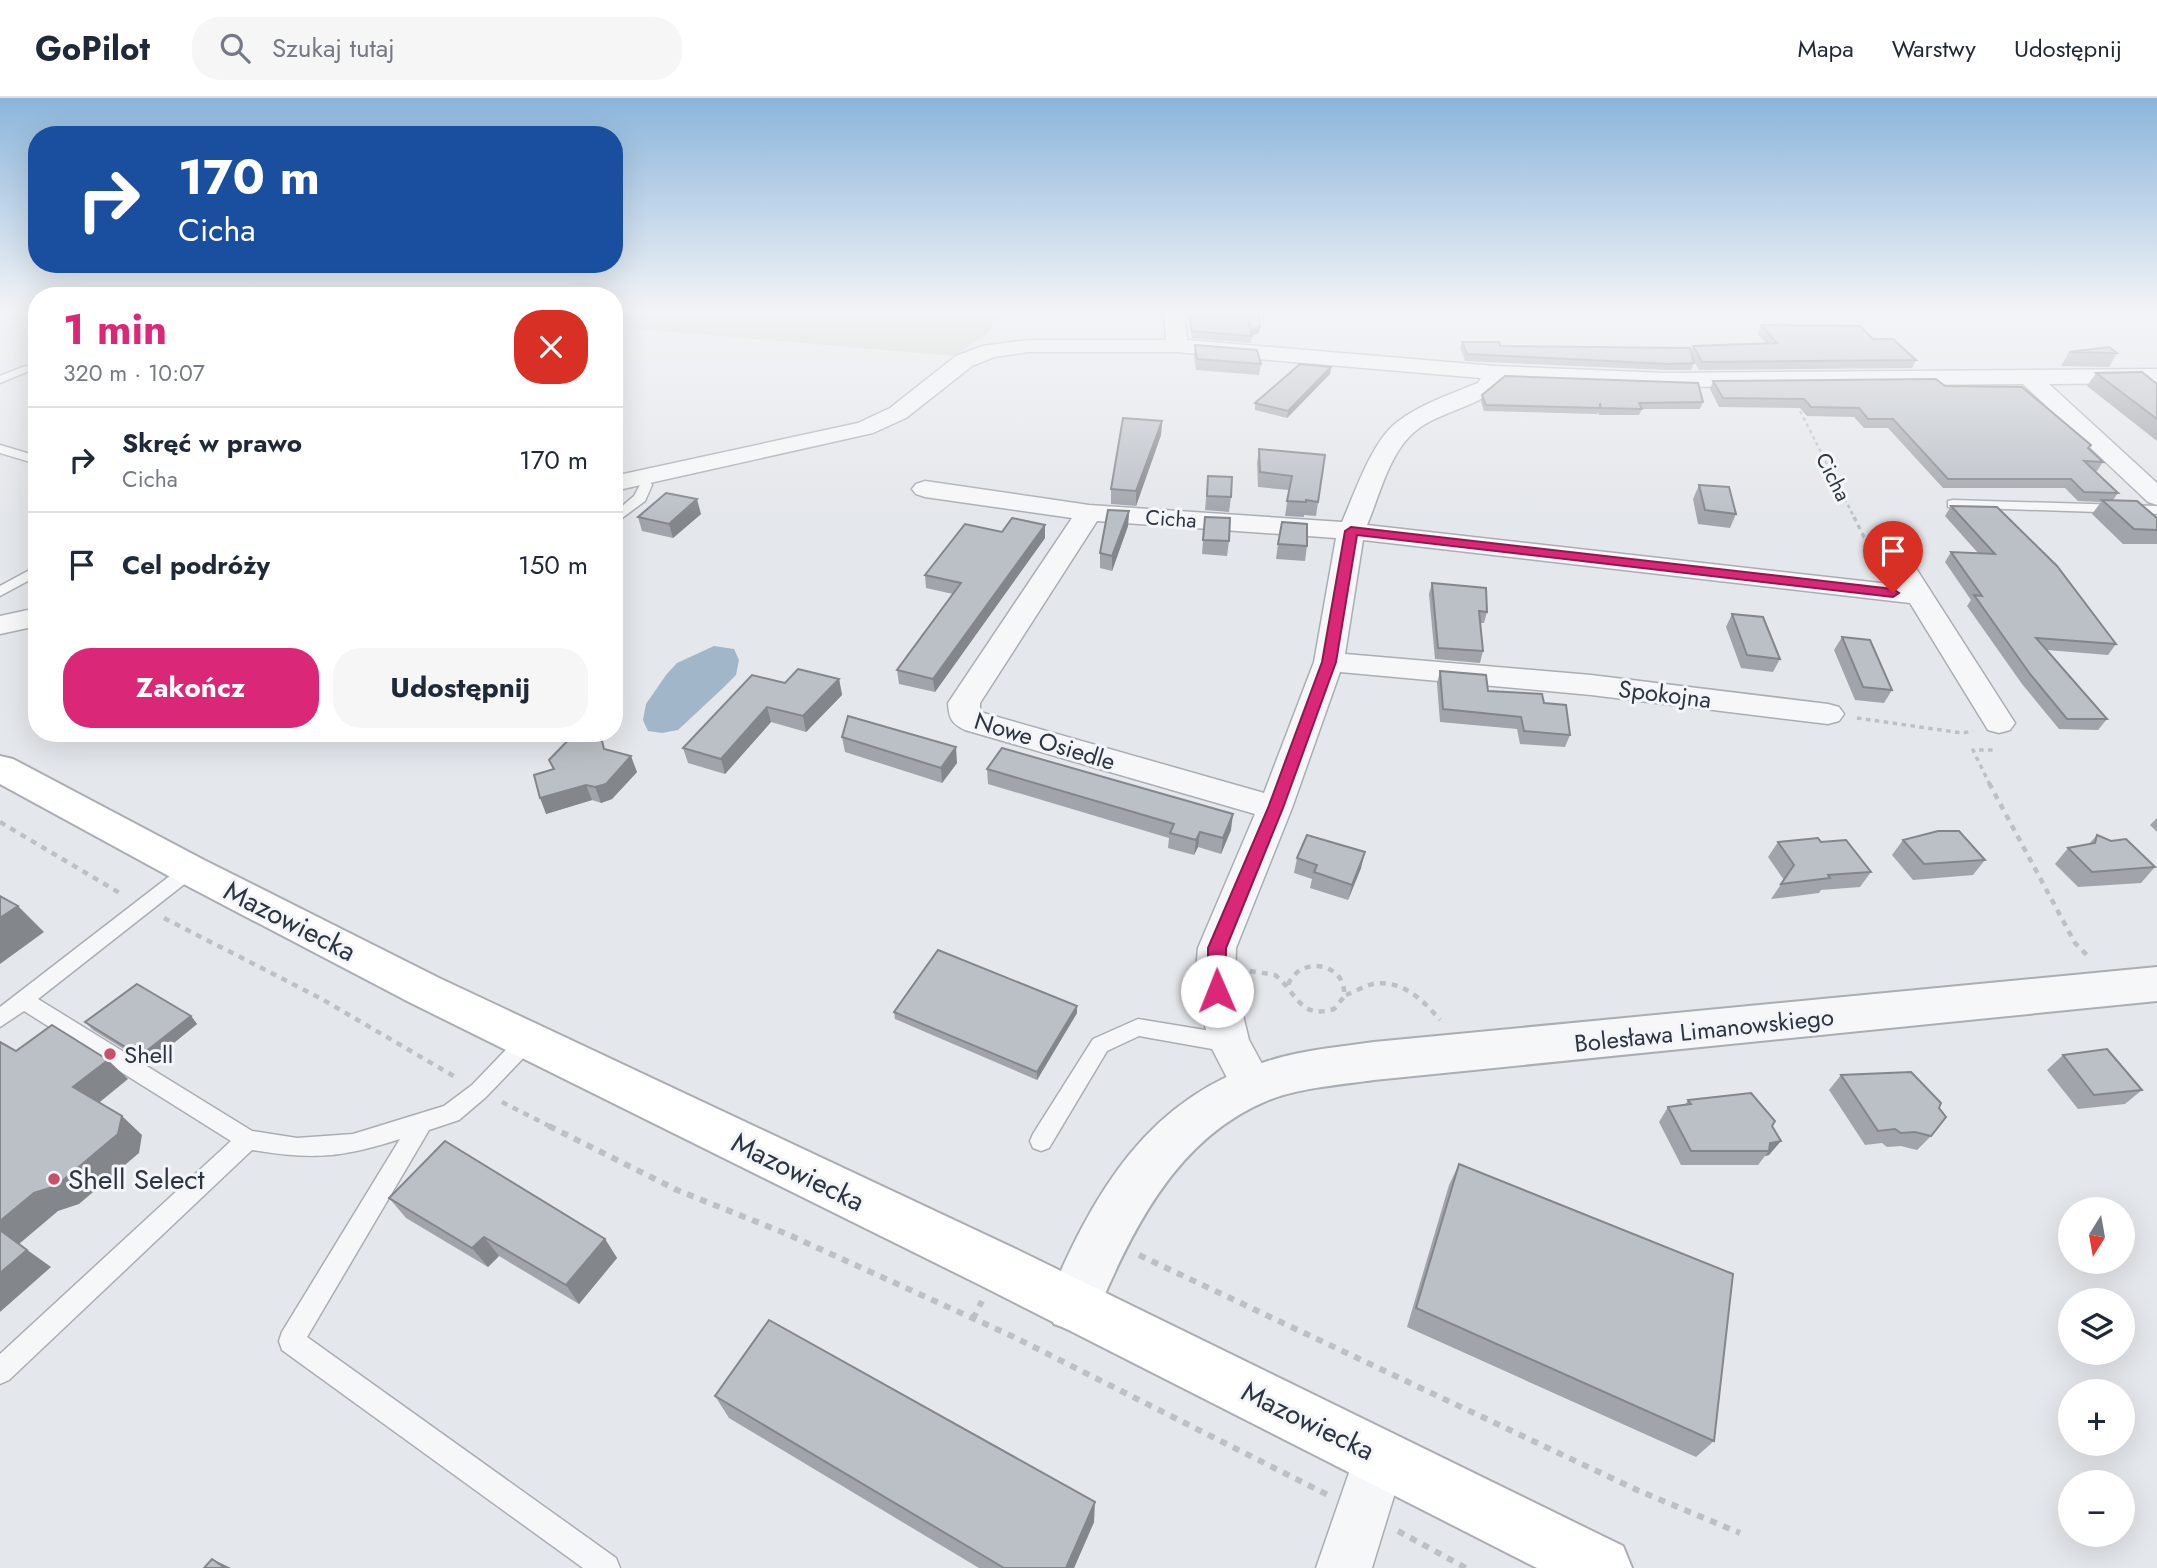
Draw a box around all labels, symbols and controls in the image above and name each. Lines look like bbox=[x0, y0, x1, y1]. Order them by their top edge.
search box bbox=[192, 17, 682, 80]
text: GoPilot bbox=[35, 25, 150, 72]
icon: search bbox=[216, 29, 254, 67]
text: Szukaj tutaj bbox=[272, 29, 395, 67]
text: Mapa bbox=[1797, 31, 1854, 66]
text: Warstwy bbox=[1892, 31, 1976, 66]
text: Udostępnij bbox=[2014, 31, 2122, 66]
text: 170 m bbox=[178, 142, 320, 212]
icon: right bbox=[63, 154, 154, 245]
text: Cicha bbox=[178, 207, 256, 253]
text: 1 min bbox=[63, 299, 167, 360]
button: close bbox=[514, 310, 588, 384]
text: 320 m · 10:07 bbox=[63, 356, 205, 390]
text: Skręć w prawo bbox=[122, 424, 302, 462]
icon: right bbox=[63, 441, 101, 479]
text: 170 m bbox=[519, 441, 588, 479]
street label: Cicha bbox=[1808, 447, 1858, 507]
text: Cicha bbox=[122, 462, 178, 496]
street label: Cicha bbox=[1145, 502, 1197, 536]
pin bbox=[1863, 521, 1923, 593]
icon: arrive bbox=[1874, 532, 1912, 570]
icon: arrive bbox=[63, 546, 101, 584]
text: Cel podróży bbox=[122, 546, 270, 584]
text: 150 m bbox=[518, 546, 588, 584]
button: Zakończ bbox=[63, 648, 319, 728]
button: Udostępnij bbox=[333, 648, 588, 728]
street label: Spokojna bbox=[1617, 671, 1713, 717]
street label: Nowe Osiedle bbox=[970, 703, 1120, 779]
street label: Mazowiecka bbox=[217, 870, 363, 972]
position arrow bbox=[1180, 954, 1254, 1028]
street label: Bolesława Limanowskiego bbox=[1573, 999, 1835, 1061]
place label: Shell bbox=[124, 1037, 173, 1072]
marker: Shell bbox=[102, 1046, 118, 1062]
street label: Mazowiecka bbox=[725, 1122, 871, 1222]
place label: Shell Select bbox=[68, 1159, 205, 1200]
marker: Shell Select bbox=[46, 1171, 62, 1187]
north arrow bbox=[2058, 1197, 2135, 1274]
map controls bbox=[2058, 1197, 2135, 1547]
button: layers bbox=[2058, 1288, 2135, 1365]
street label: Mazowiecka bbox=[1235, 1371, 1381, 1471]
button: + bbox=[2058, 1379, 2135, 1456]
button: − bbox=[2058, 1470, 2135, 1547]

